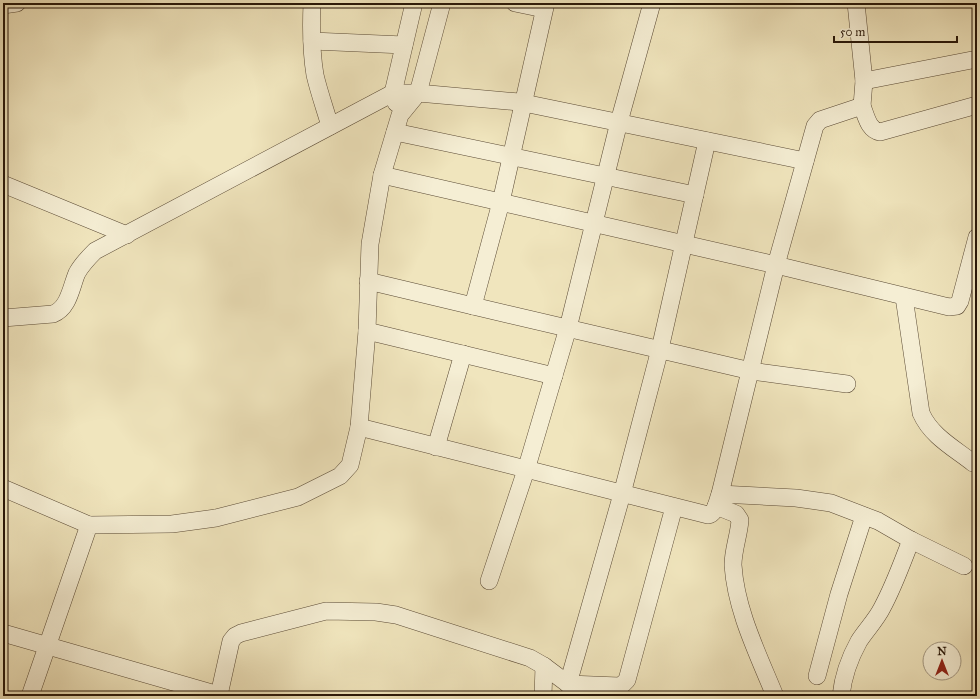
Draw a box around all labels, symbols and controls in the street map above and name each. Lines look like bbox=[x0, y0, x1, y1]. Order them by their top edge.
scale bar bbox=[834, 18, 957, 44]
text: 50 m bbox=[840, 25, 865, 39]
north arrow bbox=[922, 641, 962, 681]
text: N bbox=[937, 645, 947, 658]

